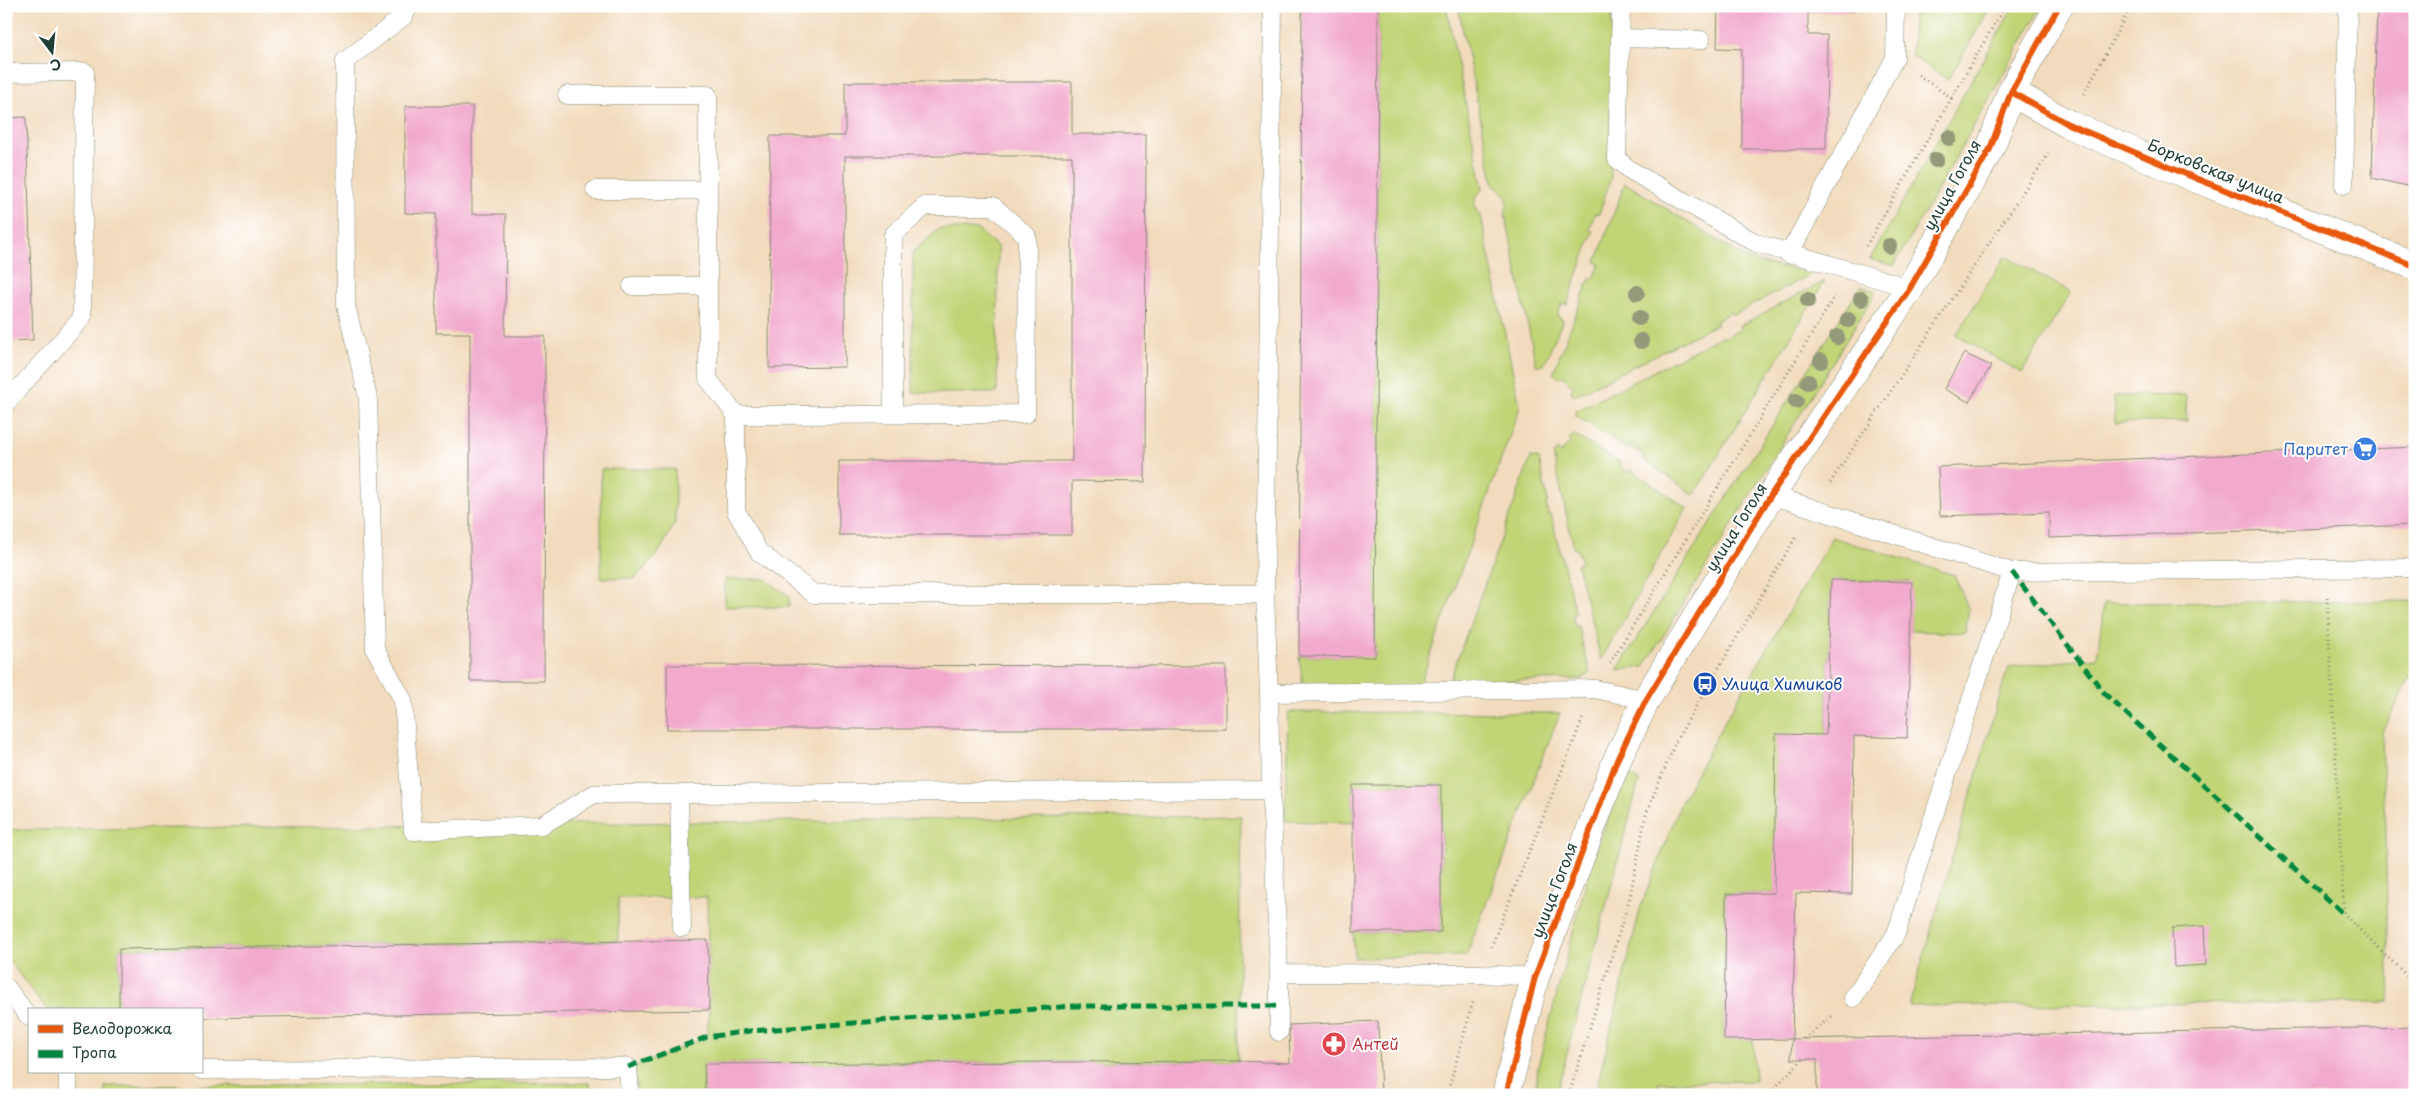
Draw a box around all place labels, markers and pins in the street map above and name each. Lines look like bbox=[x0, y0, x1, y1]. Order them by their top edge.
place label: Паритет bbox=[2283, 436, 2348, 460]
supermarket icon: Паритет bbox=[2352, 436, 2378, 462]
bus stop icon: Улица Химиков bbox=[1692, 671, 1718, 697]
place label: Улица Химиков bbox=[1722, 671, 1843, 695]
pharmacy icon: Антей bbox=[1321, 1031, 1347, 1057]
place label: Антей bbox=[1352, 1031, 1399, 1055]

